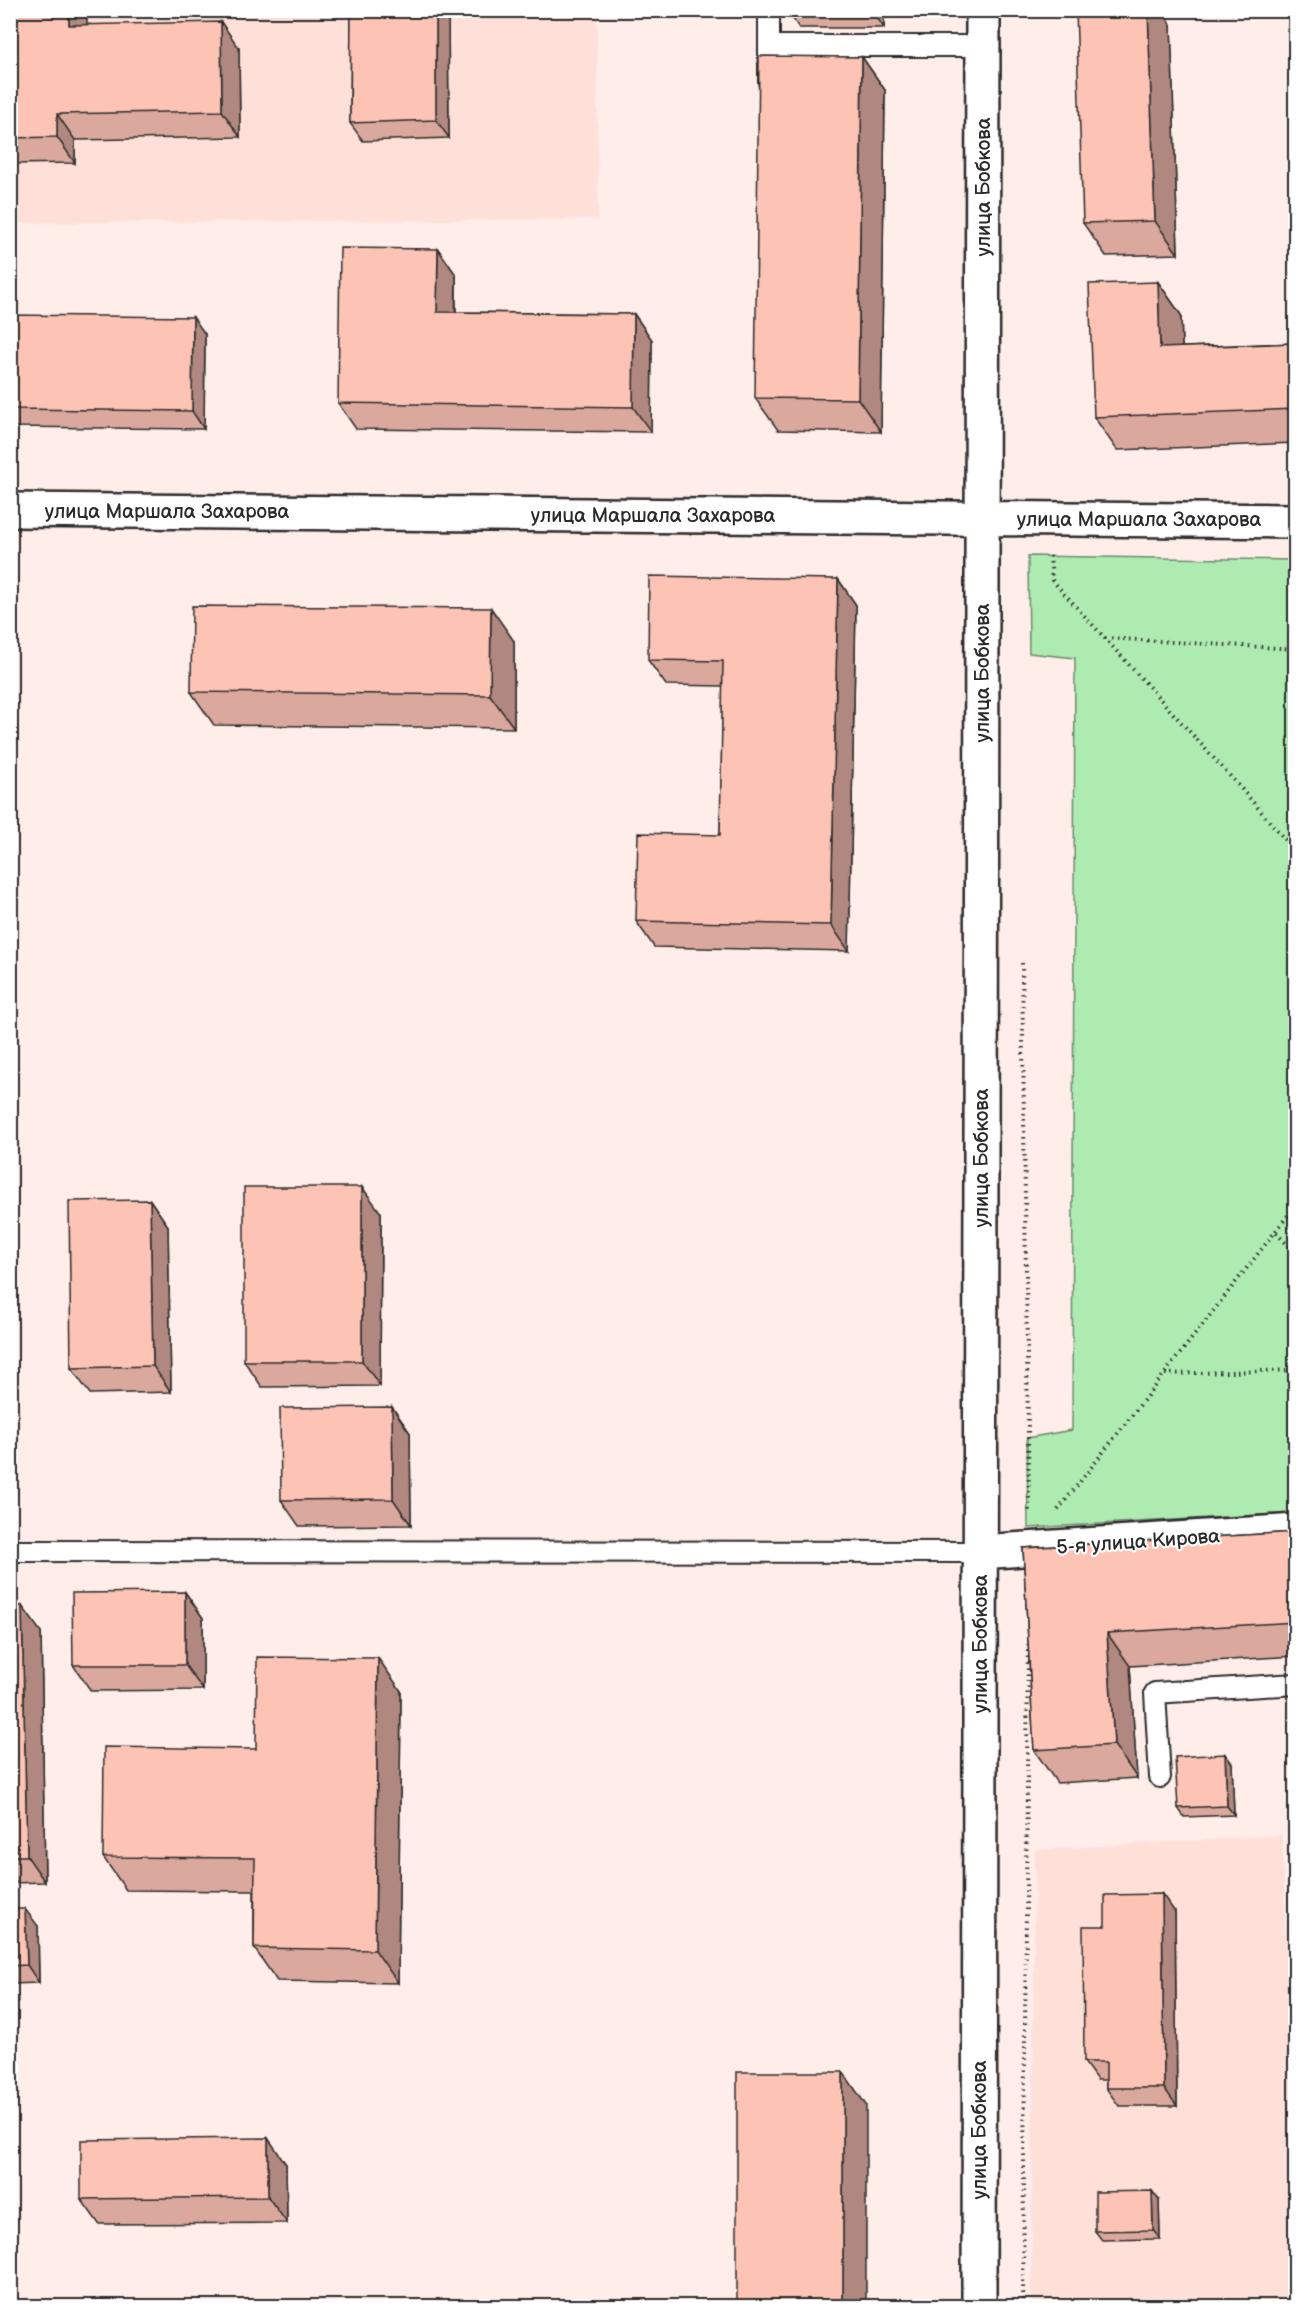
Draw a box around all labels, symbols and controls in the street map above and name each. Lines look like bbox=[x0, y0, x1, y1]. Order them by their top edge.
street label: улица Бобкова bbox=[972, 117, 996, 257]
street label: улица Маршала Захарова bbox=[45, 500, 289, 524]
street label: улица Маршала Захарова bbox=[531, 504, 775, 528]
street label: улица Маршала Захарова bbox=[1017, 508, 1261, 532]
street label: улица Бобкова bbox=[971, 603, 995, 743]
street label: улица Бобкова bbox=[970, 1088, 994, 1228]
street label: 5-я улица Кирова bbox=[1055, 1524, 1221, 1560]
street label: улица Бобкова bbox=[969, 1574, 993, 1714]
street label: улица Бобкова bbox=[968, 2060, 992, 2200]

